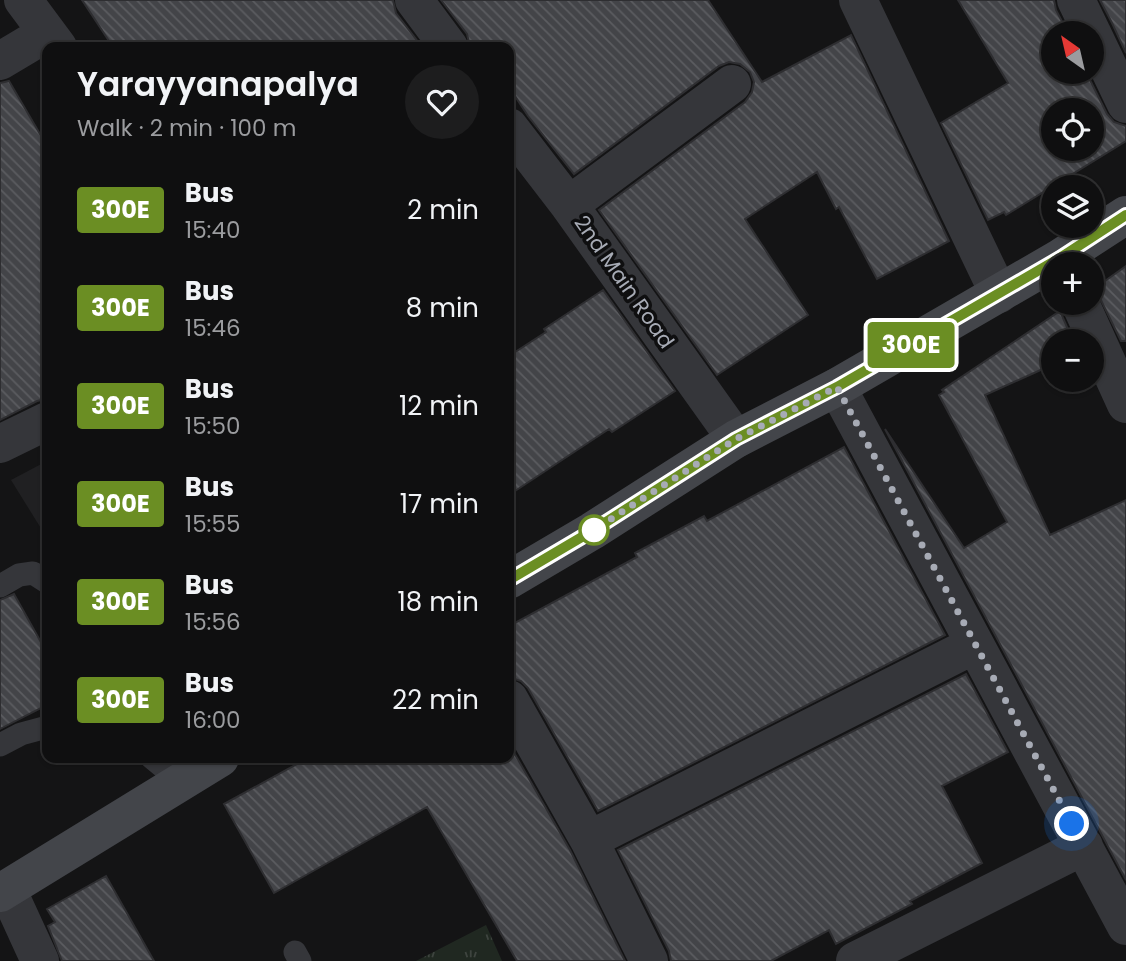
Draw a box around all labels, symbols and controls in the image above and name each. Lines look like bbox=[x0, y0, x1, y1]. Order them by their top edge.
north arrow bbox=[1041, 21, 1104, 84]
map controls bbox=[1041, 21, 1104, 392]
text: Yarayyanapalya bbox=[77, 61, 359, 108]
button: heart bbox=[405, 65, 479, 139]
button: locate bbox=[1041, 98, 1104, 161]
text: Walk · 2 min · 100 m bbox=[77, 112, 296, 144]
text: Bus bbox=[185, 175, 234, 211]
button: layers bbox=[1041, 175, 1104, 238]
text: 2 min bbox=[407, 192, 479, 228]
text: 300E bbox=[91, 193, 150, 226]
street label: 2nd Main Road bbox=[568, 209, 681, 354]
text: 15:40 bbox=[185, 214, 240, 246]
button: + bbox=[1041, 252, 1104, 315]
text: Bus bbox=[185, 273, 234, 309]
text: 8 min bbox=[406, 290, 479, 326]
text: 300E bbox=[91, 291, 150, 324]
text: 15:46 bbox=[185, 312, 241, 344]
line badge: 300E bbox=[862, 322, 960, 368]
text: 300E bbox=[882, 328, 940, 361]
button: − bbox=[1041, 329, 1104, 392]
text: Bus bbox=[185, 371, 234, 407]
text: 12 min bbox=[399, 388, 479, 424]
text: 300E bbox=[91, 389, 150, 422]
text: 15:50 bbox=[185, 410, 240, 442]
text: Bus bbox=[185, 469, 234, 505]
text: 17 min bbox=[400, 486, 479, 522]
text: 300E bbox=[91, 487, 150, 520]
text: 15:55 bbox=[185, 508, 240, 540]
unlabelled marker bbox=[579, 515, 609, 545]
text: Bus bbox=[185, 567, 234, 603]
text: 18 min bbox=[398, 584, 479, 620]
text: 300E bbox=[91, 585, 150, 618]
text: 15:56 bbox=[185, 606, 241, 638]
text: Bus bbox=[185, 665, 234, 701]
text: 22 min bbox=[392, 682, 479, 718]
text: 300E bbox=[91, 683, 150, 716]
text: 16:00 bbox=[185, 704, 241, 736]
your location bbox=[1054, 806, 1089, 841]

